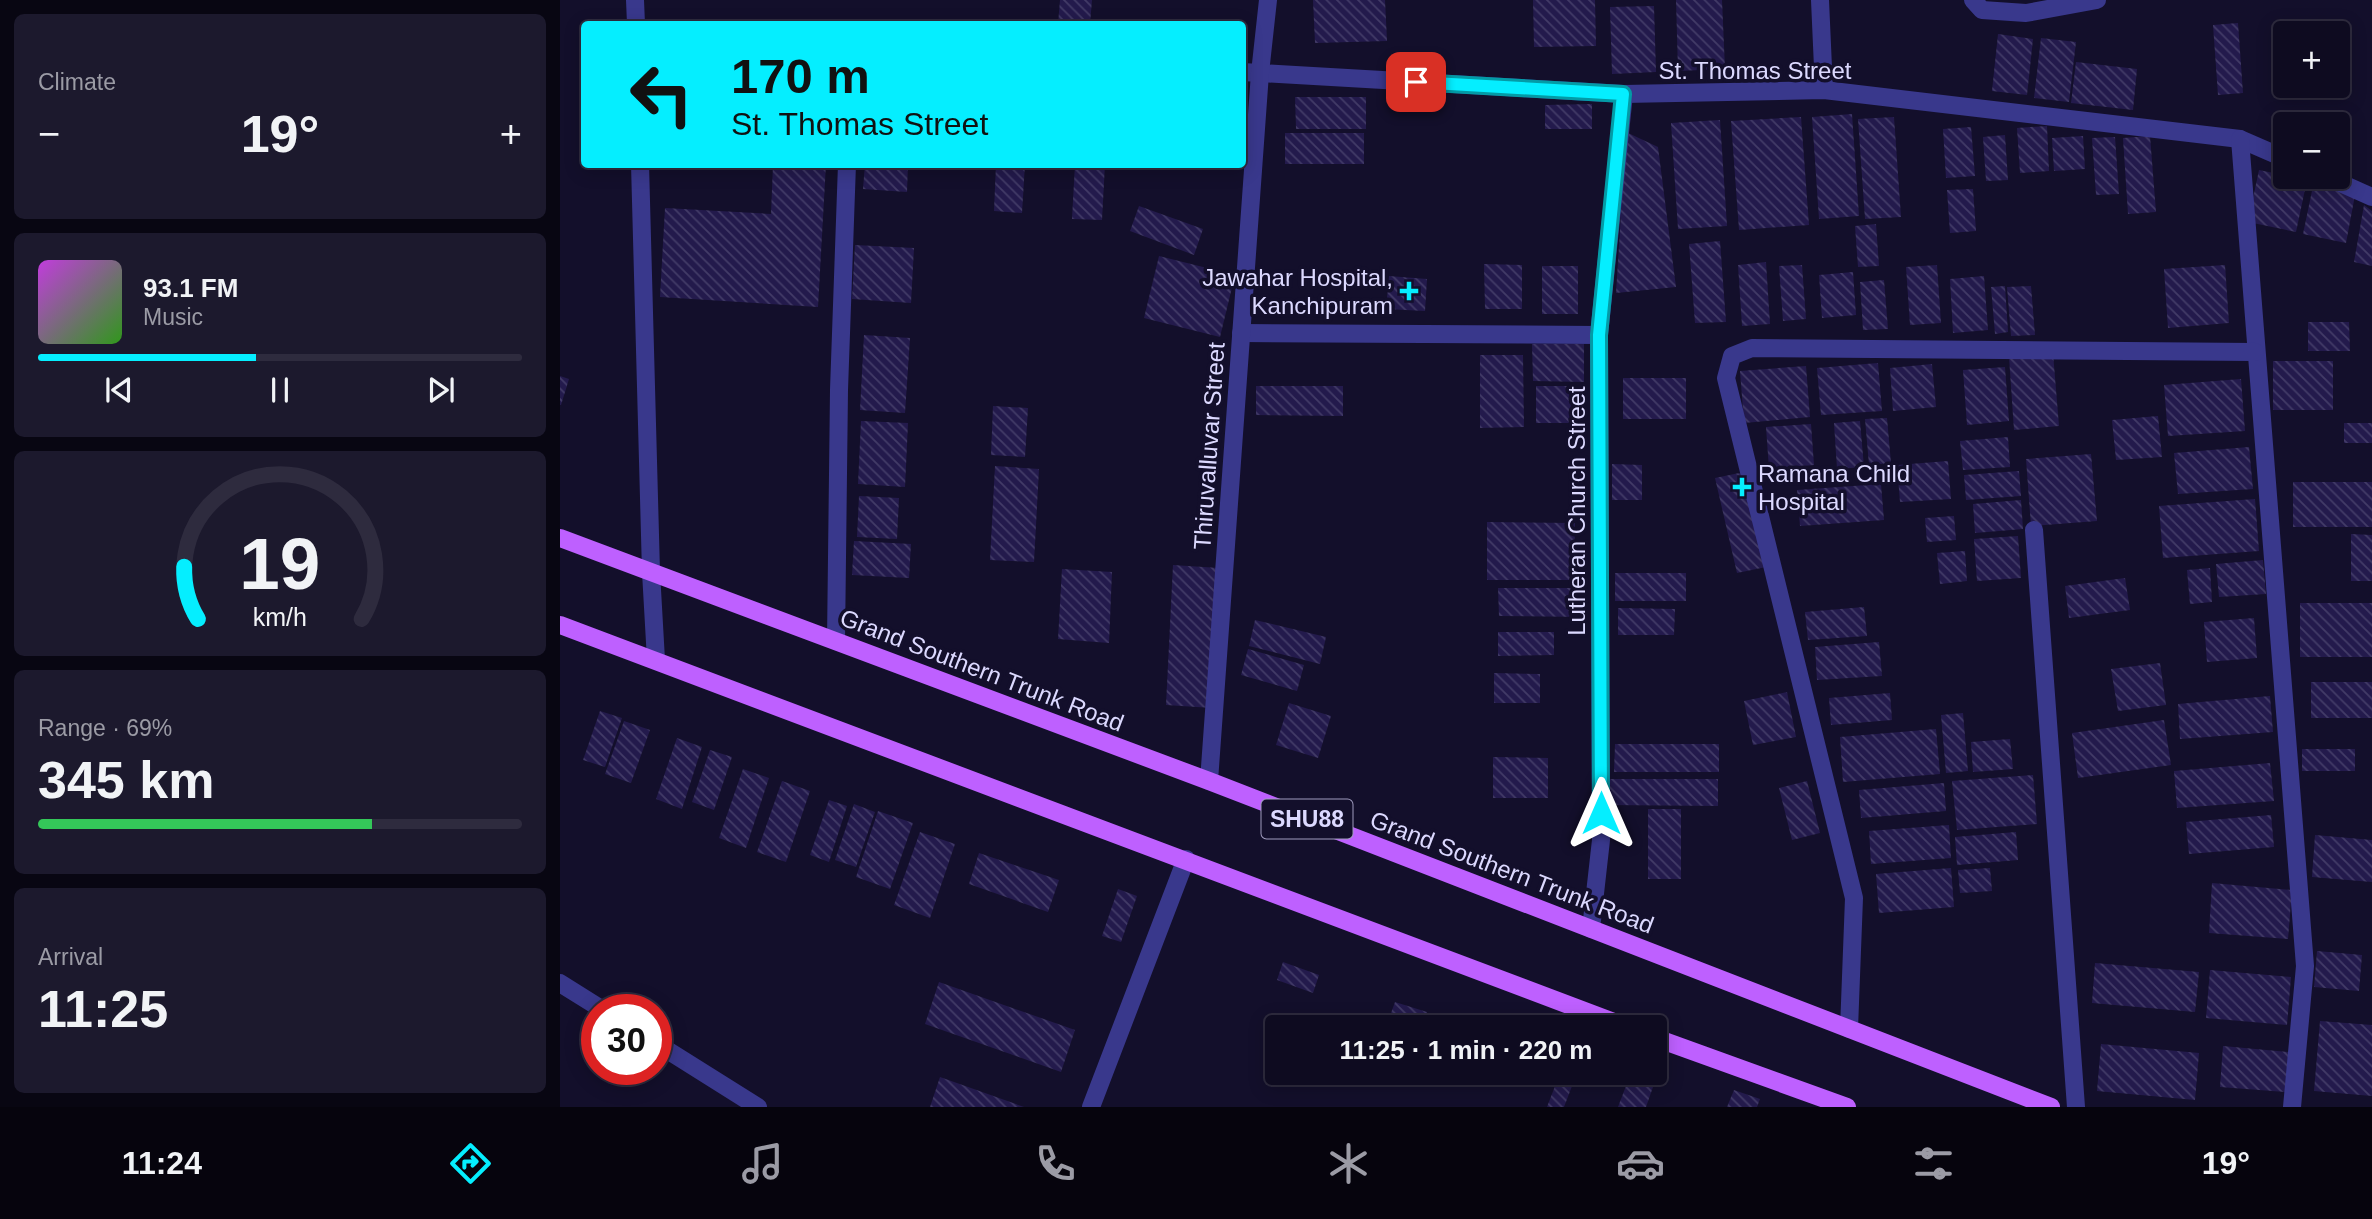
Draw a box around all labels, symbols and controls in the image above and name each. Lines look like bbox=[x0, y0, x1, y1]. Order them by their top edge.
map controls bbox=[2273, 21, 2350, 189]
button: + bbox=[2273, 21, 2350, 98]
icon: left bbox=[616, 49, 707, 140]
text: 170 m bbox=[731, 49, 870, 103]
pin bbox=[1386, 52, 1446, 112]
street label: St. Thomas Street bbox=[1659, 57, 1852, 84]
icon: arrive bbox=[1397, 63, 1435, 101]
text: Climate bbox=[38, 69, 116, 95]
text: 19° bbox=[241, 105, 319, 163]
text: St. Thomas Street bbox=[731, 106, 988, 142]
button: − bbox=[2273, 112, 2350, 189]
text: − bbox=[38, 113, 60, 155]
text: + bbox=[500, 113, 522, 155]
place label: Jawahar Hospital, Kanchipuram bbox=[1202, 264, 1393, 319]
text: 93.1 FM bbox=[143, 273, 238, 303]
marker: Jawahar Hospital, Kanchipuram bbox=[1399, 281, 1419, 301]
text: Music bbox=[143, 304, 203, 330]
street label: Thiruvalluvar Street bbox=[1188, 341, 1230, 551]
icon: previous bbox=[100, 371, 138, 409]
icon: pause bbox=[261, 371, 299, 409]
icon: next bbox=[422, 371, 460, 409]
street label: Lutheran Church Street bbox=[1563, 386, 1590, 636]
place label: Ramana Child Hospital bbox=[1758, 460, 1910, 515]
marker: Ramana Child Hospital bbox=[1732, 477, 1752, 497]
text: 19 bbox=[240, 524, 320, 605]
text: km/h bbox=[253, 603, 307, 631]
street label: Grand Southern Trunk Road bbox=[836, 603, 1128, 737]
text: Range · 69% bbox=[38, 715, 172, 741]
text: 345 km bbox=[38, 751, 214, 809]
position arrow bbox=[1564, 776, 1638, 850]
road number: SHU88 bbox=[1262, 800, 1352, 838]
street label: Grand Southern Trunk Road bbox=[1366, 805, 1658, 939]
text: Arrival bbox=[38, 944, 103, 970]
text: 11:25 bbox=[38, 980, 168, 1038]
speed limit sign: 30 bbox=[581, 994, 672, 1085]
text: 11:25 · 1 min · 220 m bbox=[1340, 1035, 1592, 1065]
icon: directions bbox=[446, 1139, 495, 1188]
icon: music bbox=[738, 1139, 787, 1188]
icon: phone bbox=[1031, 1139, 1080, 1188]
icon: climate bbox=[1324, 1139, 1373, 1188]
icon: car bbox=[1616, 1139, 1665, 1188]
icon: filters bbox=[1909, 1139, 1958, 1188]
text: 11:24 bbox=[122, 1145, 202, 1181]
text: 19° bbox=[2202, 1145, 2250, 1181]

